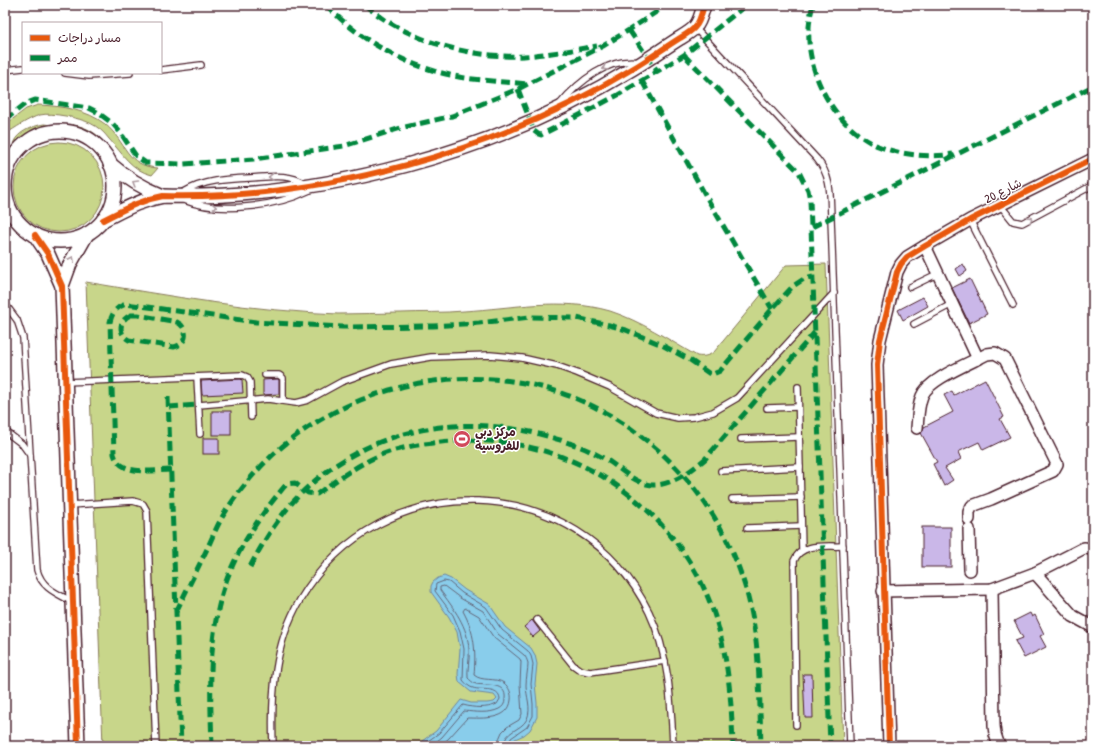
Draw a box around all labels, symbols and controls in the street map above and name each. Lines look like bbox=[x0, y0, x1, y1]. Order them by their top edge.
legend bbox=[22, 22, 162, 74]
text: مسار دراجات bbox=[58, 29, 121, 46]
text: ممر bbox=[57, 49, 77, 66]
one-way arrow bbox=[602, 63, 610, 71]
one-way arrow bbox=[268, 172, 274, 181]
street label: شارع 20 bbox=[981, 174, 1025, 208]
one-way arrow bbox=[132, 180, 139, 187]
one-way arrow bbox=[211, 203, 217, 212]
one-way arrow bbox=[1026, 216, 1033, 224]
one-way arrow bbox=[67, 255, 75, 263]
place label: مركز دبي للفروسية bbox=[475, 423, 520, 454]
sports icon: مركز دبي للفروسية bbox=[452, 429, 472, 449]

